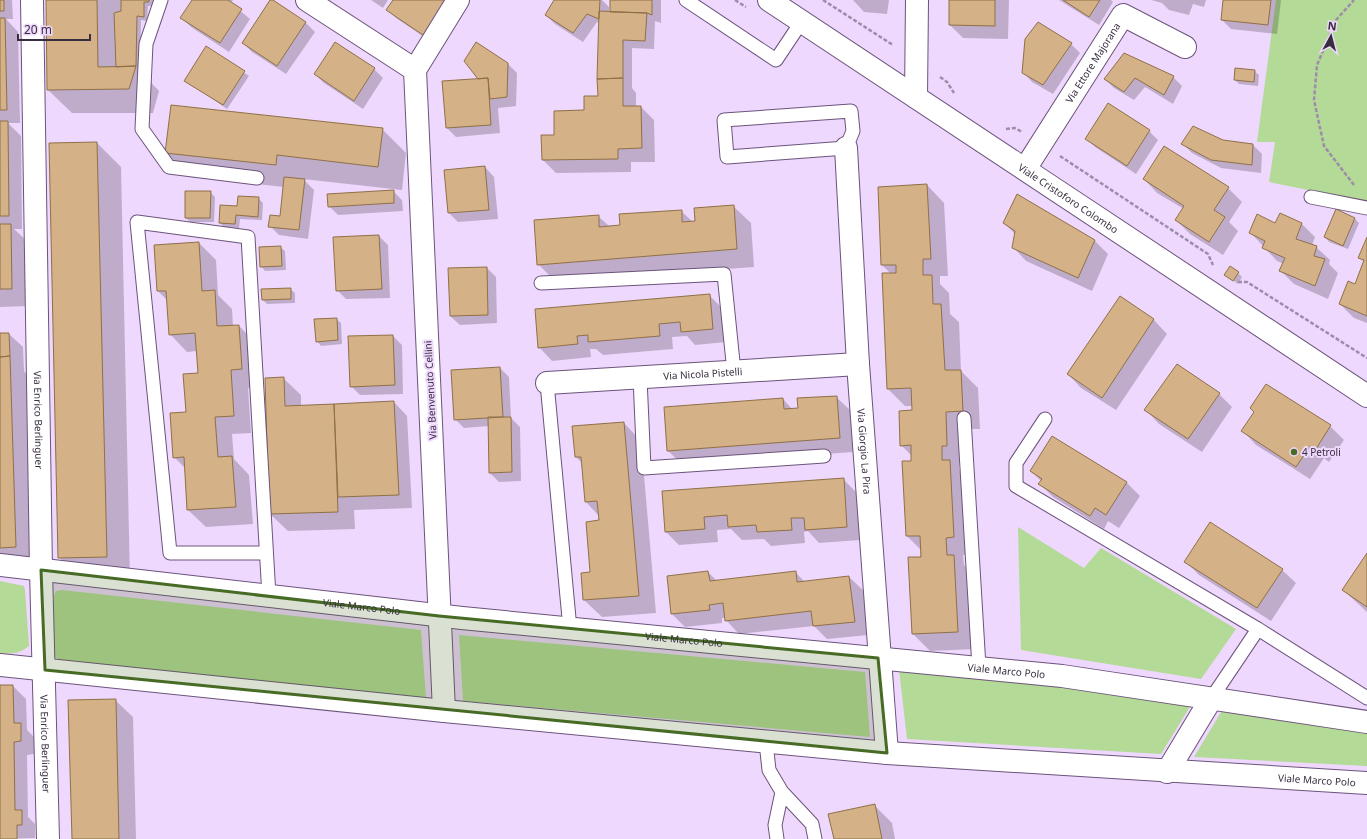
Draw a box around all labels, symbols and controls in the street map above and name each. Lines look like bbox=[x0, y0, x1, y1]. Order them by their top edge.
scale bar bbox=[18, 16, 90, 42]
north arrow bbox=[1311, 16, 1351, 56]
text: N bbox=[1327, 18, 1338, 34]
street label: Via Ettore Majorana bbox=[1062, 20, 1123, 106]
text: 20 m bbox=[24, 21, 52, 38]
street label: Viale Cristoforo Colombo bbox=[1016, 160, 1121, 236]
street label: Via Benvenuto Cellini bbox=[420, 340, 440, 440]
street label: Via Nicola Pistelli bbox=[663, 364, 743, 383]
street label: Via Enrico Berlinguer bbox=[31, 371, 46, 469]
street label: Via Giorgio La Pira bbox=[854, 408, 875, 495]
place label: 4 Petroli bbox=[1302, 445, 1341, 459]
marker: 4 Petroli bbox=[1289, 447, 1299, 457]
street label: Viale Marco Polo bbox=[322, 595, 401, 618]
street label: Viale Marco Polo bbox=[644, 629, 723, 650]
street label: Viale Marco Polo bbox=[967, 660, 1046, 681]
street label: Via Enrico Berlinguer bbox=[37, 694, 54, 793]
street label: Viale Marco Polo bbox=[1277, 770, 1356, 789]

